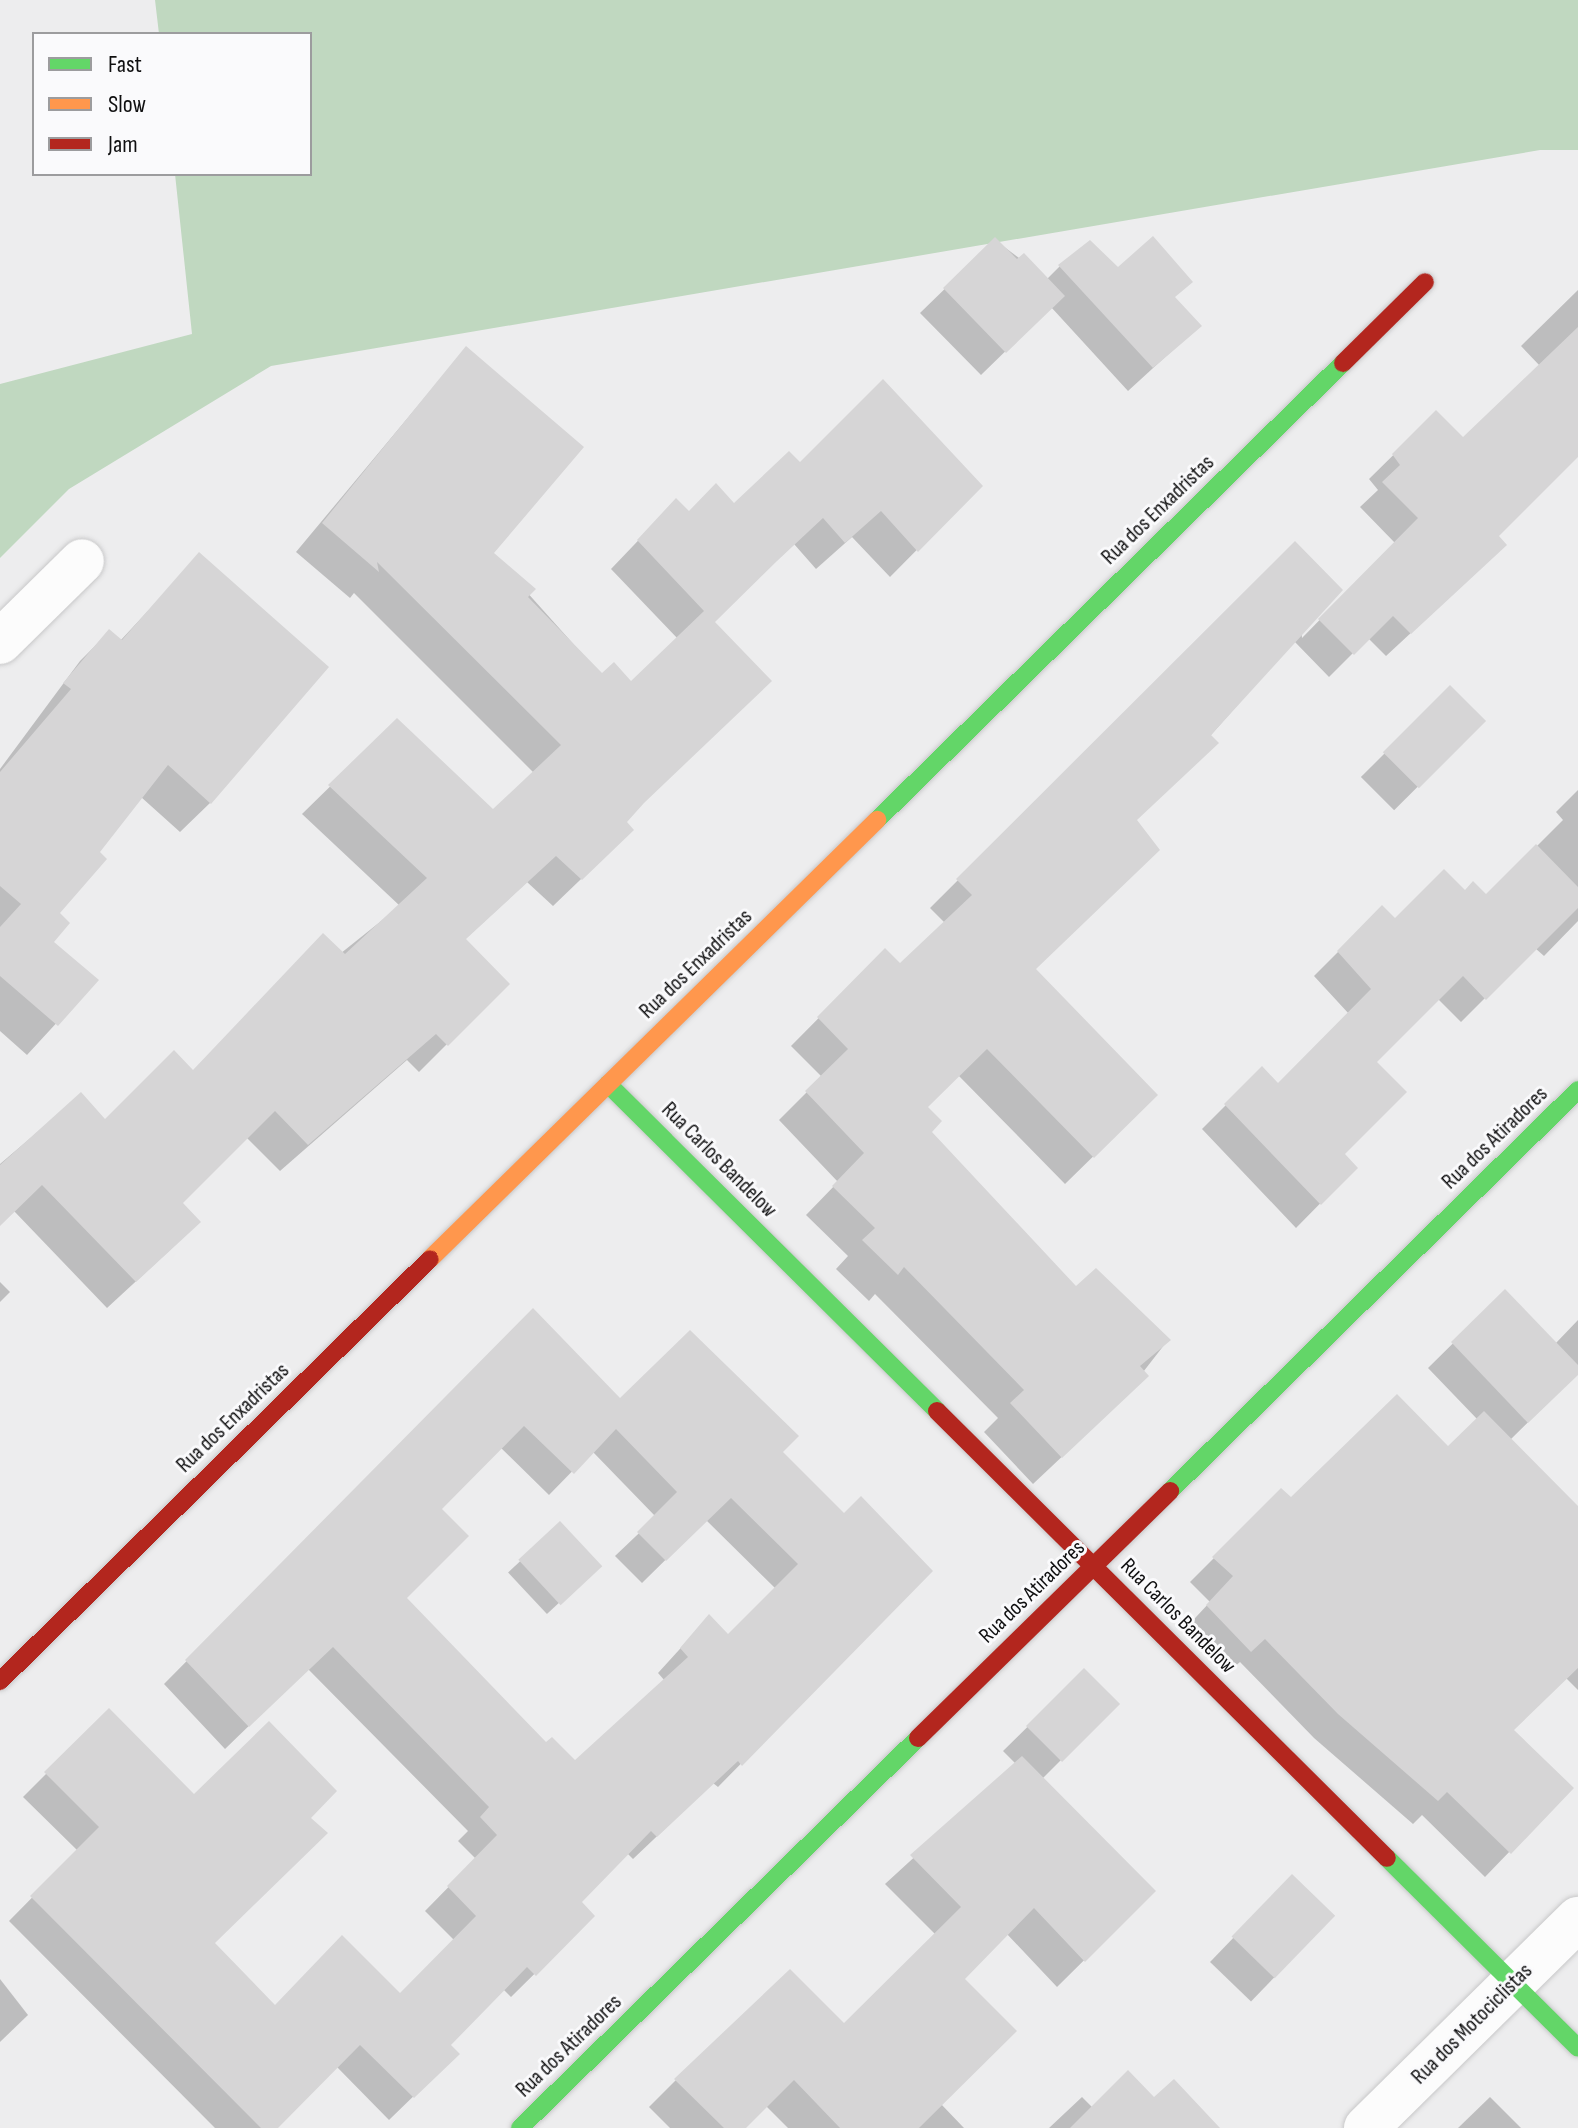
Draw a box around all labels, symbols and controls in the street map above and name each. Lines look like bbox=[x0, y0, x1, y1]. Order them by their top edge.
legend bbox=[32, 32, 312, 176]
text: Fast bbox=[108, 50, 142, 79]
text: Slow bbox=[108, 90, 146, 119]
text: Jam bbox=[108, 130, 138, 159]
street label: Rua dos Enxadristas bbox=[1096, 450, 1220, 570]
street label: Rua dos Enxadristas bbox=[634, 904, 758, 1024]
street label: Rua dos Atiradores bbox=[1437, 1081, 1553, 1195]
street label: Rua Carlos Bandelow bbox=[656, 1097, 782, 1223]
street label: Rua dos Enxadristas bbox=[171, 1358, 295, 1478]
street label: Rua dos Atiradores bbox=[974, 1535, 1090, 1649]
street label: Rua Carlos Bandelow bbox=[1115, 1553, 1241, 1679]
street label: Rua dos Motociclistas bbox=[1406, 1958, 1538, 2090]
street label: Rua dos Atiradores bbox=[511, 1989, 627, 2103]

